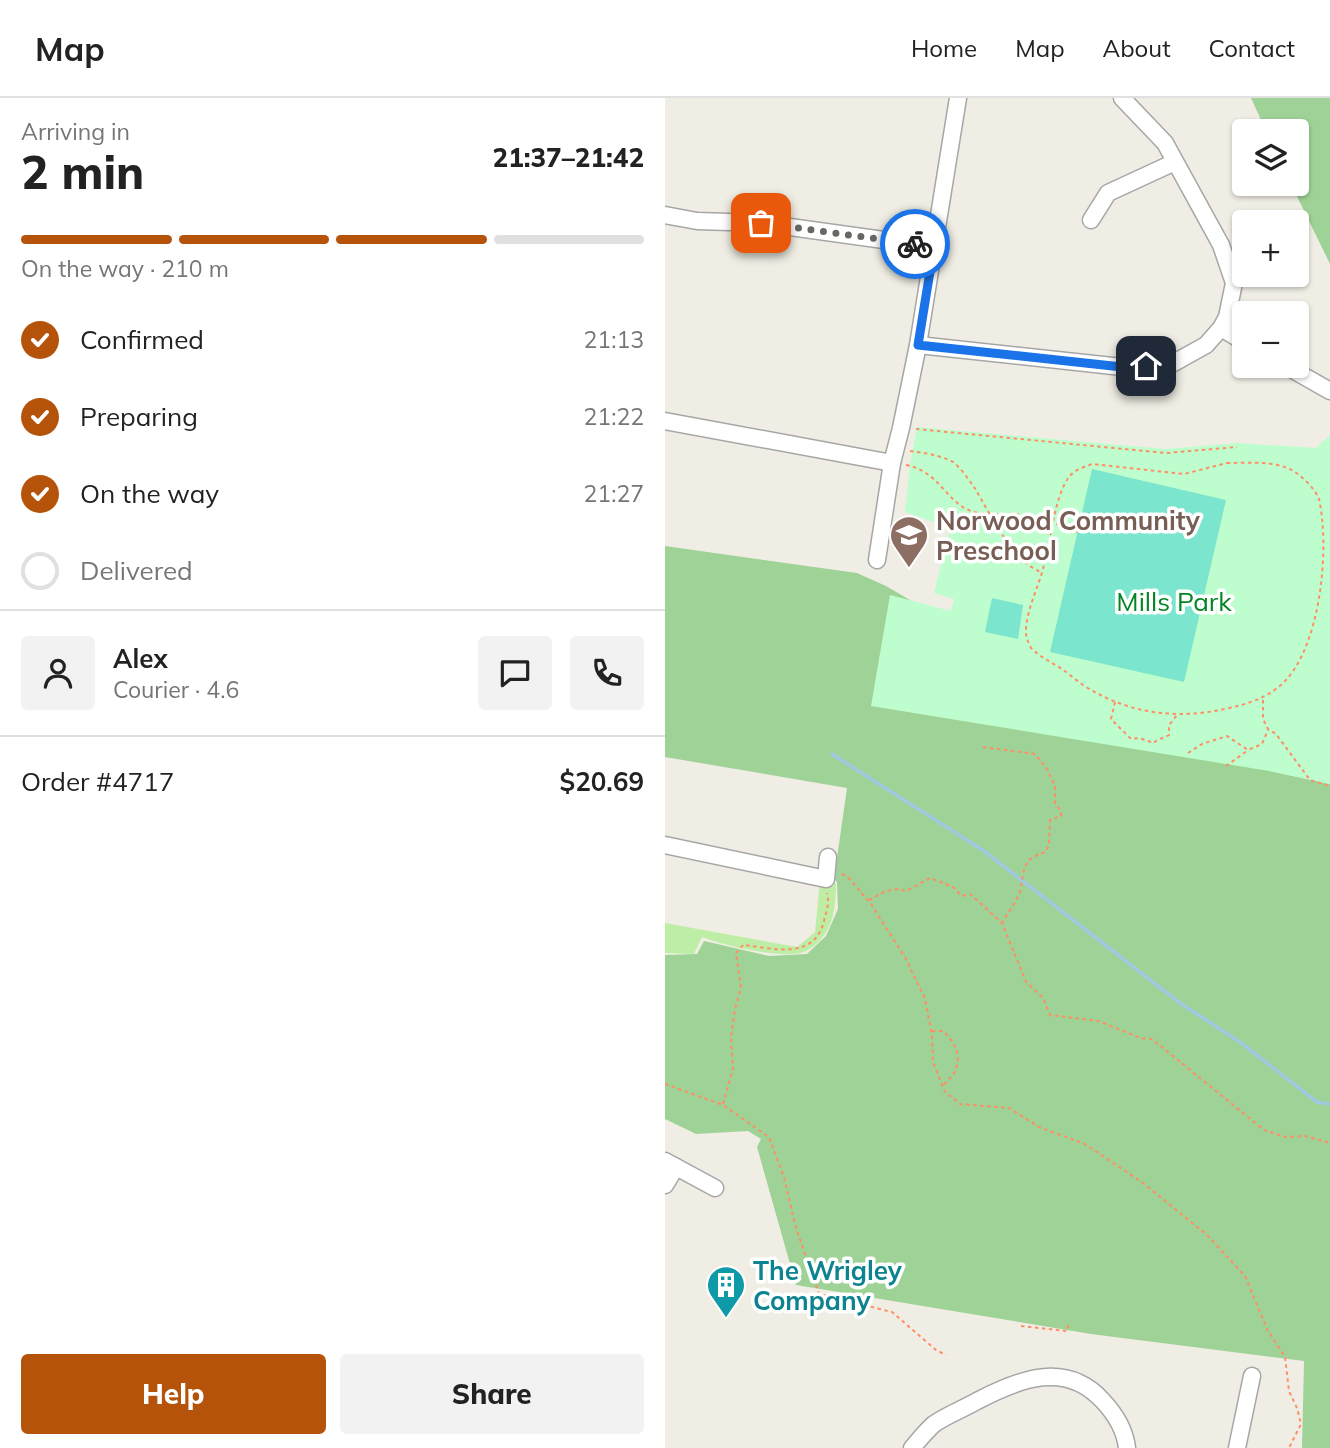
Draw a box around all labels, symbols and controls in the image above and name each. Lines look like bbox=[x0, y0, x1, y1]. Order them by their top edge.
text: Map bbox=[35, 28, 105, 69]
text: Home bbox=[911, 33, 977, 63]
text: Map bbox=[1015, 33, 1065, 63]
text: About bbox=[1103, 33, 1171, 63]
text: Contact bbox=[1209, 33, 1295, 63]
text: Arriving in bbox=[21, 117, 130, 146]
map controls bbox=[1232, 119, 1309, 378]
button: layers bbox=[1232, 119, 1309, 196]
text: 21:37–21:42 bbox=[493, 141, 644, 174]
text: 2 min bbox=[21, 143, 144, 201]
pin bbox=[731, 193, 791, 253]
icon: bag bbox=[742, 204, 780, 242]
courier bbox=[880, 209, 950, 279]
button: + bbox=[1232, 210, 1309, 287]
icon: bike bbox=[896, 225, 934, 263]
text: On the way · 210 m bbox=[21, 254, 229, 283]
button: − bbox=[1232, 301, 1309, 378]
icon: check bbox=[21, 321, 59, 359]
text: Confirmed bbox=[80, 323, 204, 356]
text: 21:13 bbox=[584, 325, 644, 354]
pin bbox=[1116, 336, 1176, 396]
icon: home bbox=[1127, 347, 1165, 385]
icon: check bbox=[21, 398, 59, 436]
text: Preparing bbox=[80, 400, 198, 433]
text: 21:22 bbox=[584, 402, 644, 431]
icon: check bbox=[21, 475, 59, 513]
text: On the way bbox=[80, 477, 219, 510]
text: 21:27 bbox=[584, 479, 644, 508]
place label: Norwood Community Preschool bbox=[936, 504, 1201, 567]
school or university icon: Norwood Community Preschool bbox=[888, 514, 930, 569]
text: Delivered bbox=[80, 554, 193, 587]
park label: Mills Park bbox=[1116, 585, 1232, 618]
button: person bbox=[21, 636, 95, 710]
button: chat bbox=[478, 636, 552, 710]
button: phone bbox=[570, 636, 644, 710]
text: Alex bbox=[113, 642, 168, 675]
text: Courier · 4.6 bbox=[113, 675, 239, 704]
text: Order #4717 bbox=[21, 765, 174, 798]
text: $20.69 bbox=[560, 765, 644, 798]
place label: The Wrigley Company bbox=[753, 1254, 903, 1317]
building icon: The Wrigley Company bbox=[705, 1264, 747, 1319]
button: Help bbox=[21, 1354, 326, 1434]
button: Share bbox=[340, 1354, 644, 1434]

